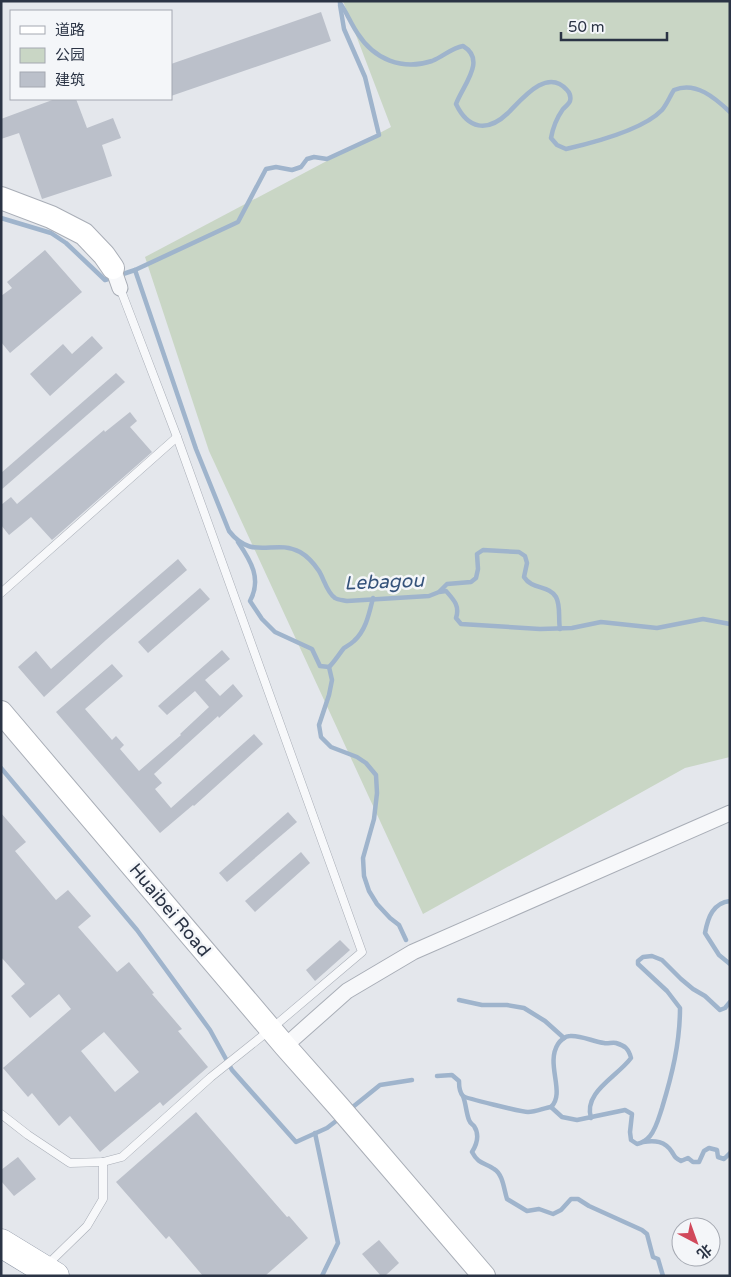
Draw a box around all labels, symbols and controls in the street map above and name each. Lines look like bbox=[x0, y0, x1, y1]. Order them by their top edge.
legend bbox=[10, 10, 172, 100]
scale bar bbox=[561, 10, 667, 42]
text: 50 m bbox=[568, 18, 605, 36]
text: 道路 bbox=[55, 21, 85, 39]
text: 公园 bbox=[55, 46, 85, 64]
text: 建筑 bbox=[55, 71, 85, 89]
water label: Lebagou bbox=[344, 570, 426, 594]
street label: Huaibei Road bbox=[125, 859, 215, 961]
north arrow bbox=[671, 1217, 721, 1267]
text: 北 bbox=[693, 1240, 715, 1262]

